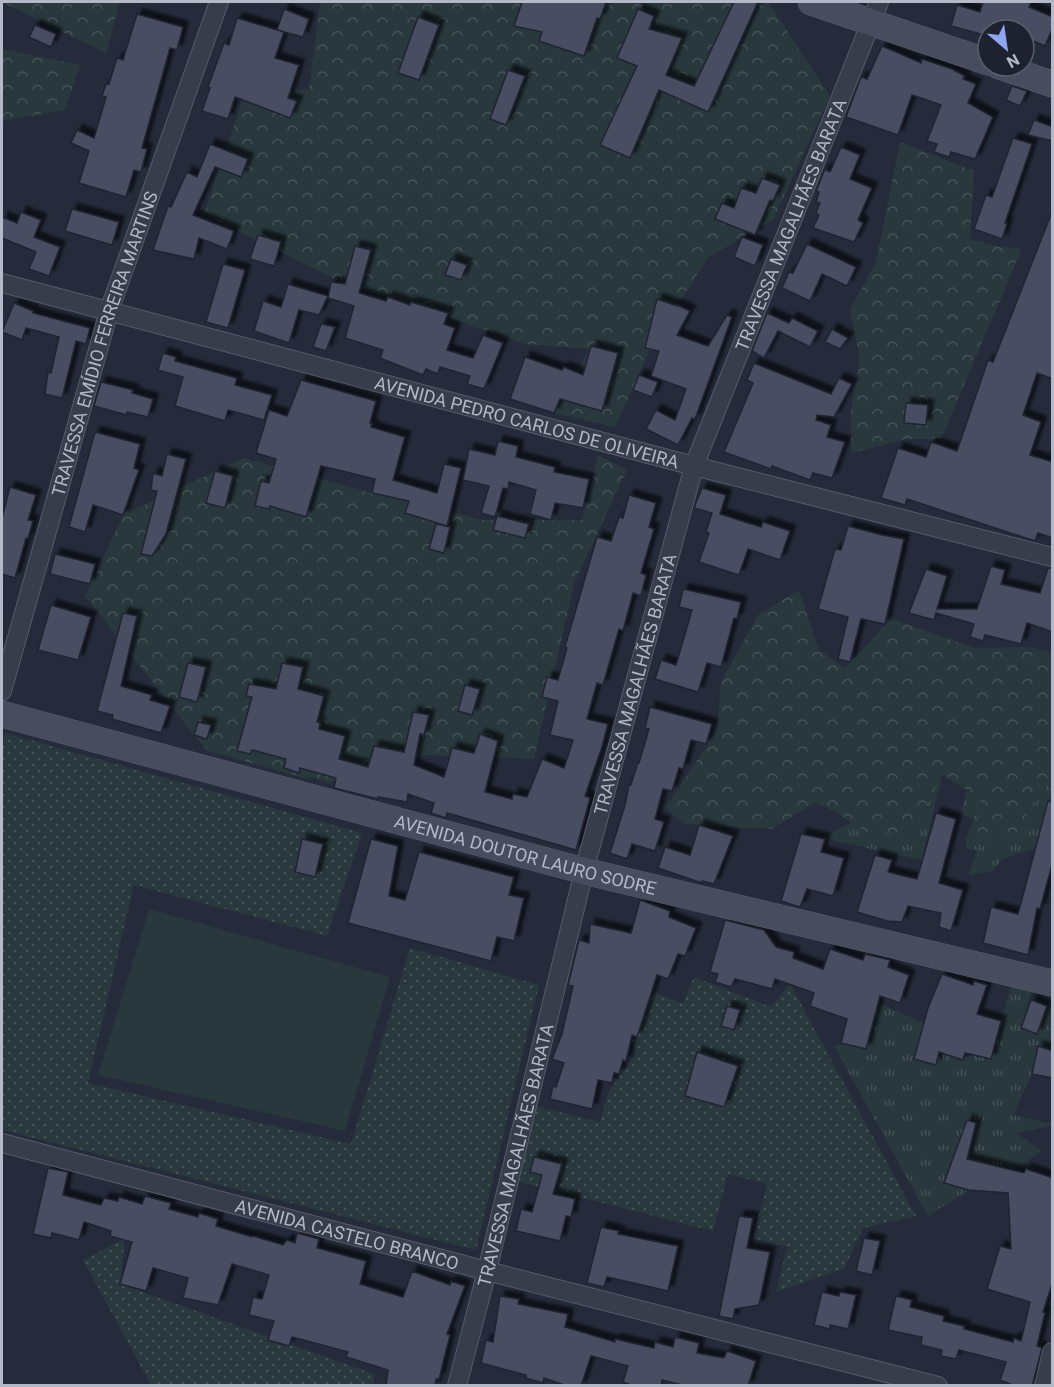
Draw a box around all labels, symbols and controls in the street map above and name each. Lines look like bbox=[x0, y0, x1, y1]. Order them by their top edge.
north arrow bbox=[976, 18, 1036, 78]
text: N bbox=[1003, 50, 1023, 72]
street label: TRAVESSA MAGALHÃES BARATA bbox=[731, 95, 850, 354]
street label: TRAVESSA EMÍDIO FERREIRA MARTINS bbox=[47, 188, 161, 499]
street label: AVENIDA PEDRO CARLOS DE OLIVEIRA bbox=[373, 372, 682, 472]
street label: TRAVESSA MAGALHÃES BARATA bbox=[589, 551, 680, 817]
street label: AVENIDA DOUTOR LAURO SODRE bbox=[392, 810, 659, 898]
street label: TRAVESSA MAGALHÃES BARATA bbox=[473, 1021, 557, 1289]
street label: AVENIDA CASTELO BRANCO bbox=[233, 1195, 461, 1274]

